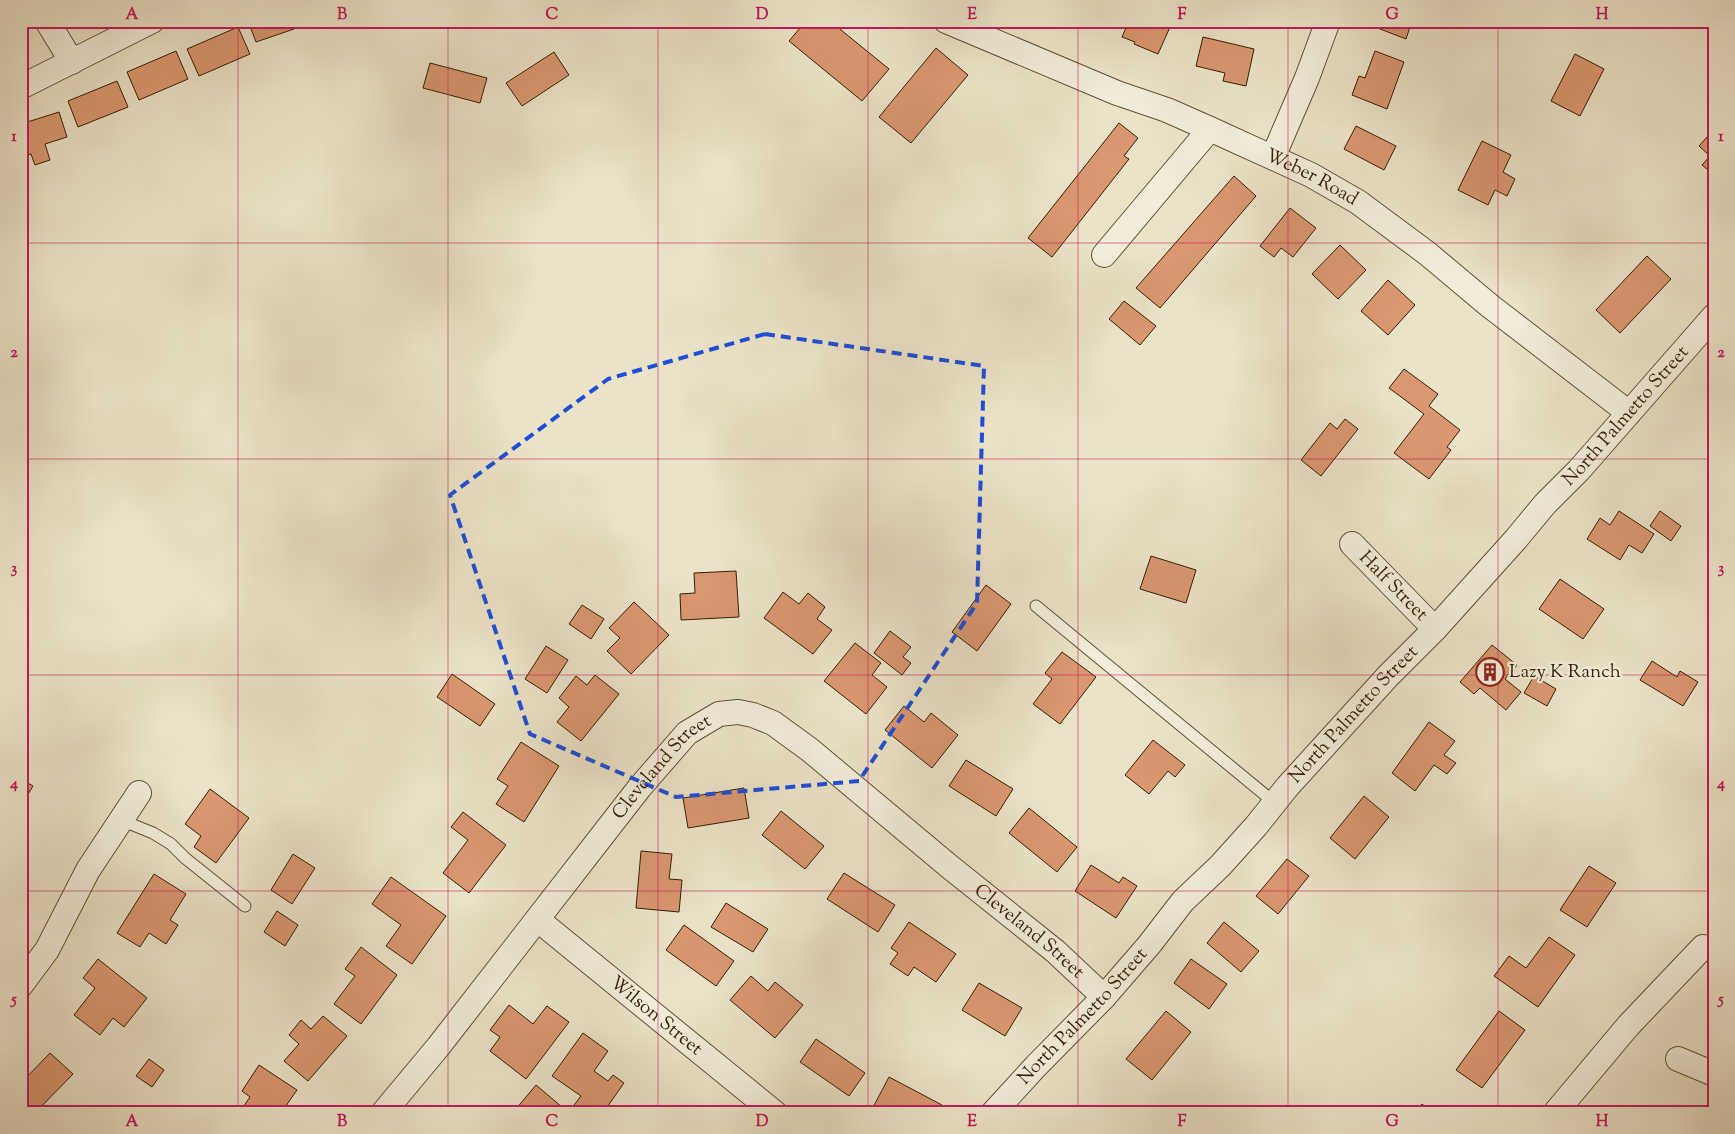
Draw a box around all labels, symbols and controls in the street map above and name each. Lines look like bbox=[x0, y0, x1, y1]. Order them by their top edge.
text: A bbox=[126, 4, 139, 27]
text: B bbox=[337, 4, 347, 27]
text: C bbox=[546, 4, 559, 27]
text: D bbox=[756, 4, 769, 27]
text: E bbox=[967, 4, 977, 27]
text: F bbox=[1178, 4, 1187, 27]
text: G bbox=[1385, 4, 1399, 27]
text: H bbox=[1596, 4, 1609, 27]
text: 1 bbox=[11, 126, 17, 149]
text: 1 bbox=[1718, 126, 1724, 149]
street label: Weber Road bbox=[1261, 142, 1363, 213]
street label: North Palmetto Street bbox=[1556, 340, 1696, 493]
text: 2 bbox=[10, 342, 18, 365]
text: 2 bbox=[1717, 342, 1725, 365]
street label: Half Street bbox=[1353, 545, 1434, 628]
text: 3 bbox=[11, 558, 18, 581]
text: 3 bbox=[1718, 558, 1725, 581]
street label: North Palmetto Street bbox=[1283, 639, 1425, 790]
building icon: Lazy K Ranch bbox=[1475, 657, 1505, 687]
place label: Lazy K Ranch bbox=[1509, 659, 1621, 686]
street label: Cleveland Street bbox=[606, 708, 717, 826]
text: 4 bbox=[9, 773, 18, 796]
text: 4 bbox=[1716, 773, 1725, 796]
street label: Cleveland Street bbox=[968, 878, 1090, 985]
street label: North Palmetto Street bbox=[1012, 942, 1155, 1091]
street label: Wilson Street bbox=[604, 970, 709, 1062]
text: 5 bbox=[9, 989, 17, 1012]
text: 5 bbox=[1716, 989, 1724, 1012]
text: A bbox=[126, 1111, 139, 1134]
text: B bbox=[337, 1111, 347, 1134]
text: C bbox=[546, 1111, 559, 1134]
text: D bbox=[756, 1111, 769, 1134]
text: E bbox=[967, 1111, 977, 1134]
text: F bbox=[1178, 1111, 1187, 1134]
text: G bbox=[1385, 1111, 1399, 1134]
text: H bbox=[1596, 1111, 1609, 1134]

